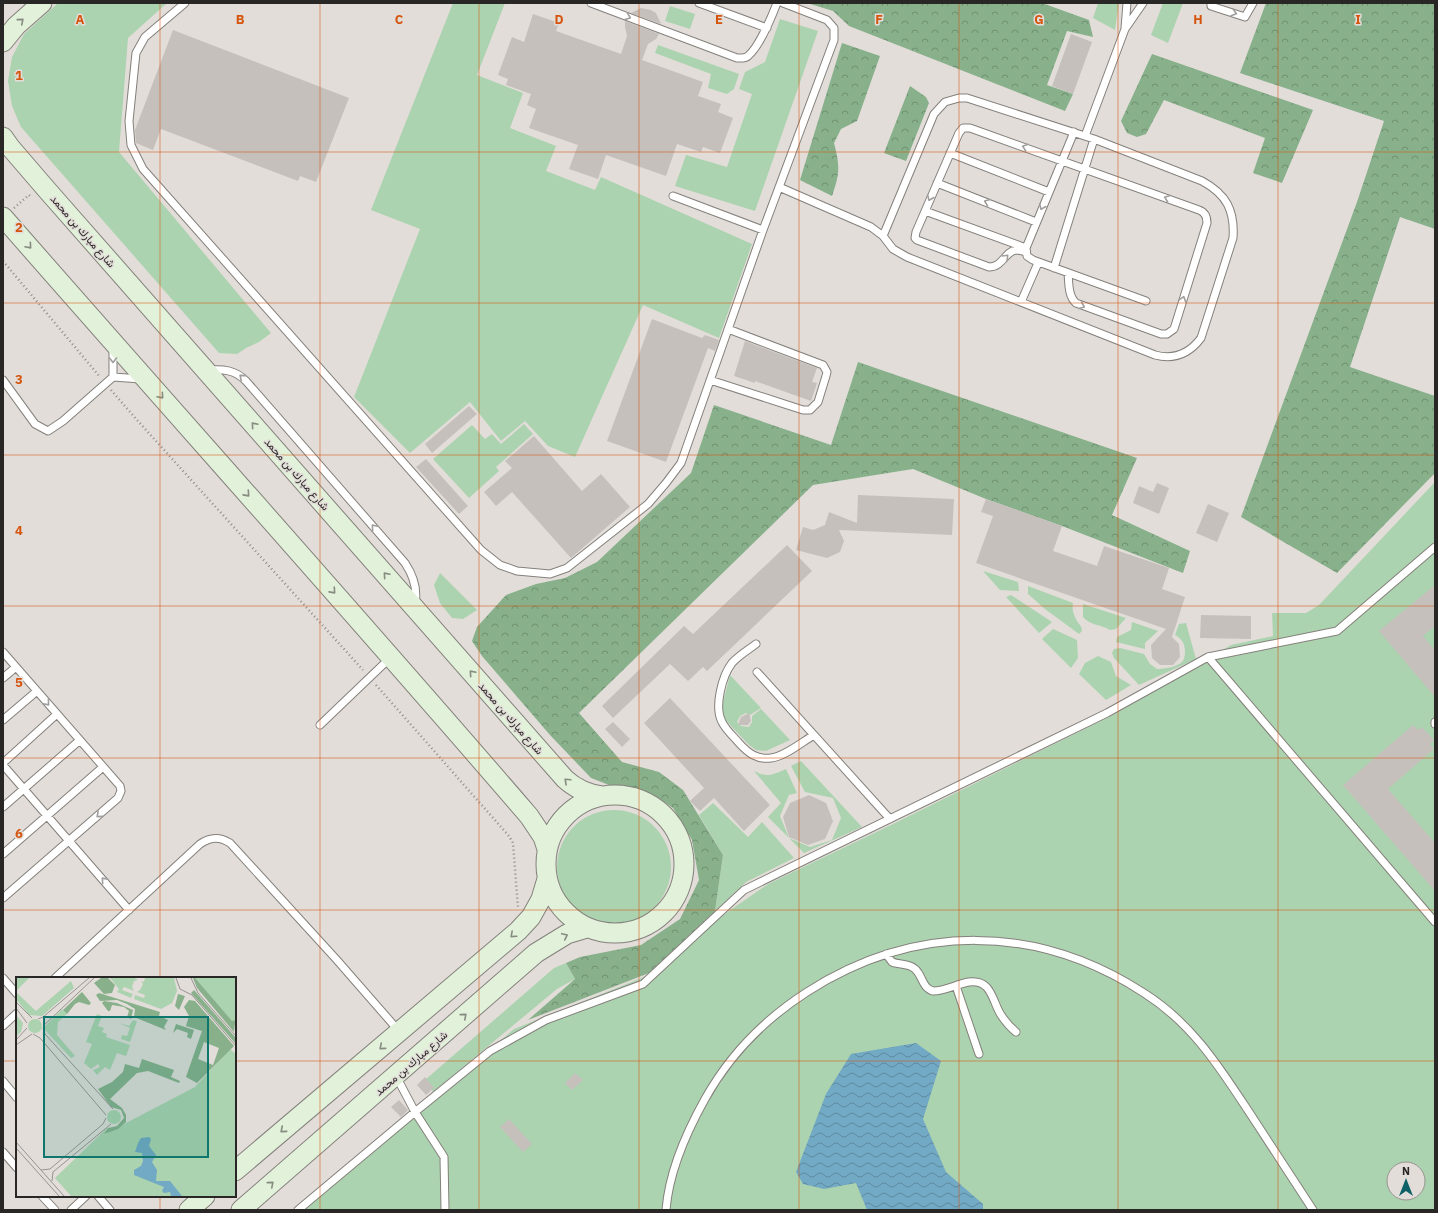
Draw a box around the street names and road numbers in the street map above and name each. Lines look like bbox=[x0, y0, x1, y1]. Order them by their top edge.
street label: شارع مبارك بن محمد bbox=[47, 192, 119, 271]
street label: شارع مبارك بن محمد bbox=[261, 435, 333, 514]
street label: شارع مبارك بن محمد bbox=[475, 679, 547, 758]
street label: شارع مبارك بن محمد bbox=[372, 1027, 451, 1099]

